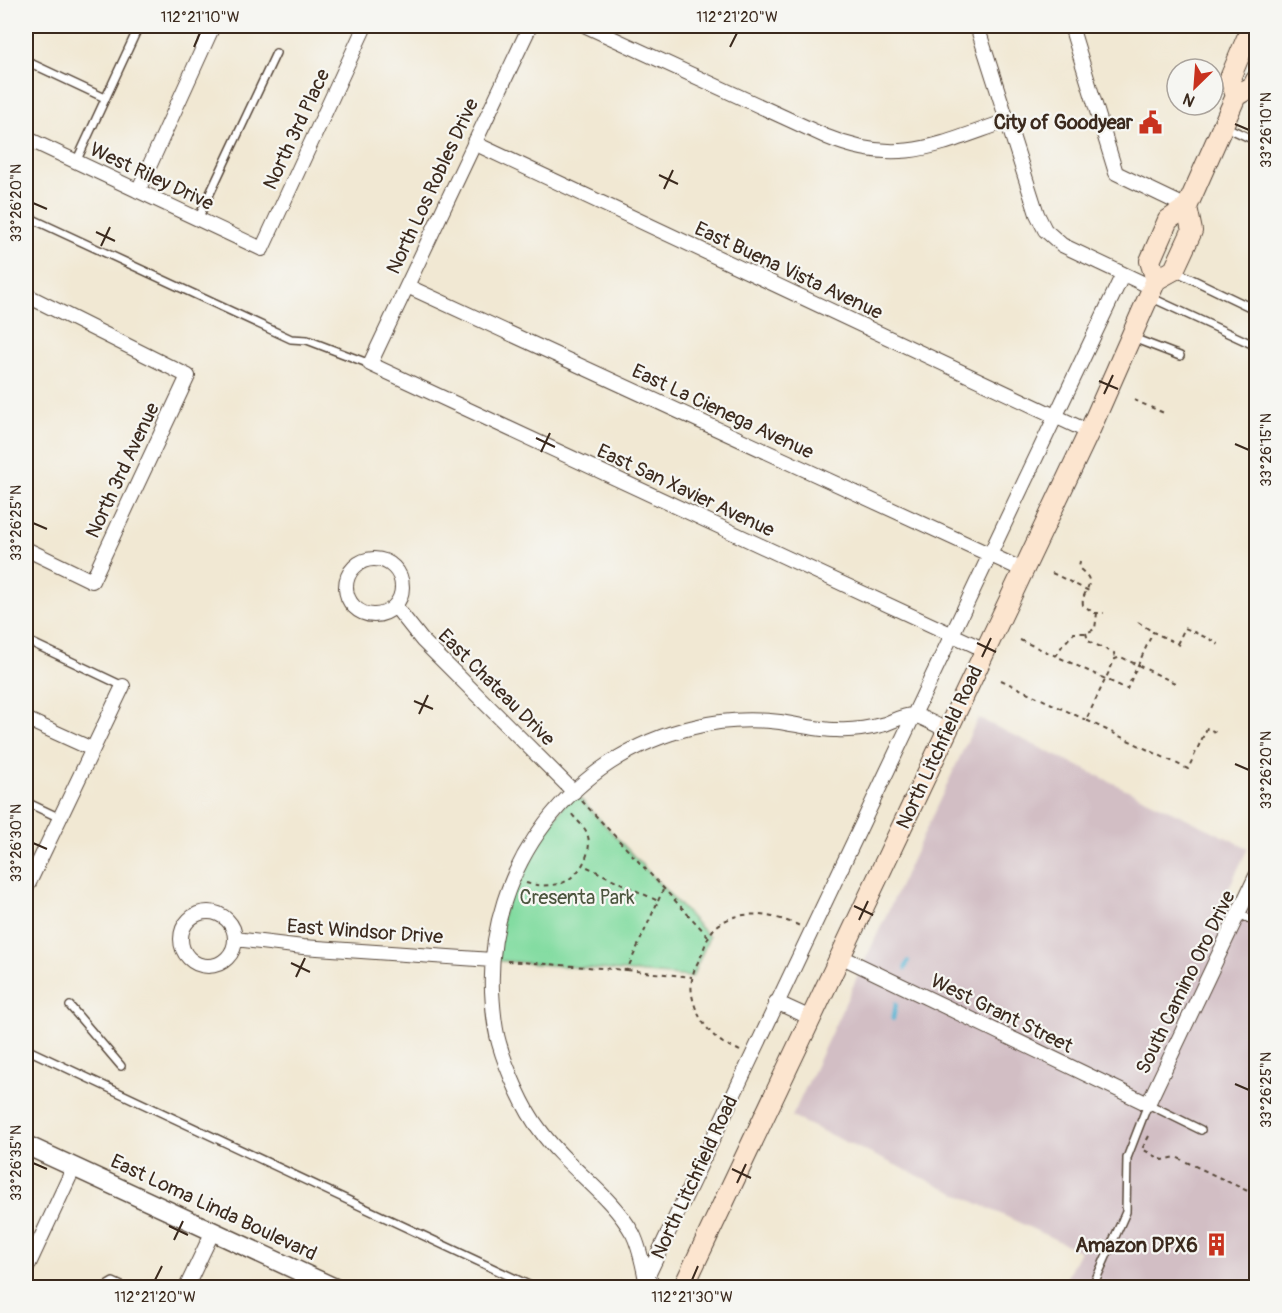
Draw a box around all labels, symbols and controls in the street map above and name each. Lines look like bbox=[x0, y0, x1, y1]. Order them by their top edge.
text: 112°21'10"W bbox=[161, 8, 240, 27]
text: 112°21'20"W bbox=[696, 8, 778, 27]
north arrow bbox=[1165, 57, 1225, 117]
street label: North 3rd Place bbox=[258, 65, 335, 194]
text: N bbox=[1180, 88, 1198, 111]
text: 33°26'10"N bbox=[1257, 92, 1276, 168]
street label: North Los Robles Drive bbox=[381, 94, 484, 278]
public building icon: City of Goodyear bbox=[1138, 109, 1164, 135]
place label: City of Goodyear bbox=[994, 110, 1134, 135]
street label: West Riley Drive bbox=[86, 137, 218, 216]
text: 33°26'20"N bbox=[7, 164, 26, 242]
street label: East Buena Vista Avenue bbox=[691, 216, 887, 325]
street label: East La Cienega Avenue bbox=[628, 358, 818, 465]
street label: North 3rd Avenue bbox=[80, 398, 165, 542]
text: 33°26'15"N bbox=[1257, 413, 1276, 487]
street label: East San Xavier Avenue bbox=[593, 438, 779, 543]
text: 33°26'25"N bbox=[7, 485, 26, 561]
street label: East Chateau Drive bbox=[433, 624, 561, 751]
street label: North Litchfield Road bbox=[891, 662, 988, 833]
text: 33°26'20"N bbox=[1257, 731, 1276, 809]
text: 33°26'30"N bbox=[7, 804, 26, 882]
park label: Cresenta Park bbox=[519, 885, 635, 910]
street label: South Camino Oro Drive bbox=[1130, 886, 1241, 1078]
street label: East Windsor Drive bbox=[286, 914, 444, 949]
street label: West Grant Street bbox=[927, 968, 1078, 1059]
text: 33°26'25"N bbox=[1257, 1052, 1276, 1128]
street label: North Litchfield Road bbox=[646, 1092, 743, 1263]
text: 33°26'35"N bbox=[7, 1125, 26, 1201]
street label: East Loma Linda Boulevard bbox=[107, 1149, 321, 1266]
building icon: Amazon DPX6 bbox=[1203, 1232, 1229, 1258]
place label: Amazon DPX6 bbox=[1075, 1233, 1198, 1258]
text: 112°21'20"W bbox=[114, 1288, 196, 1307]
text: 112°21'30"W bbox=[651, 1288, 733, 1307]

